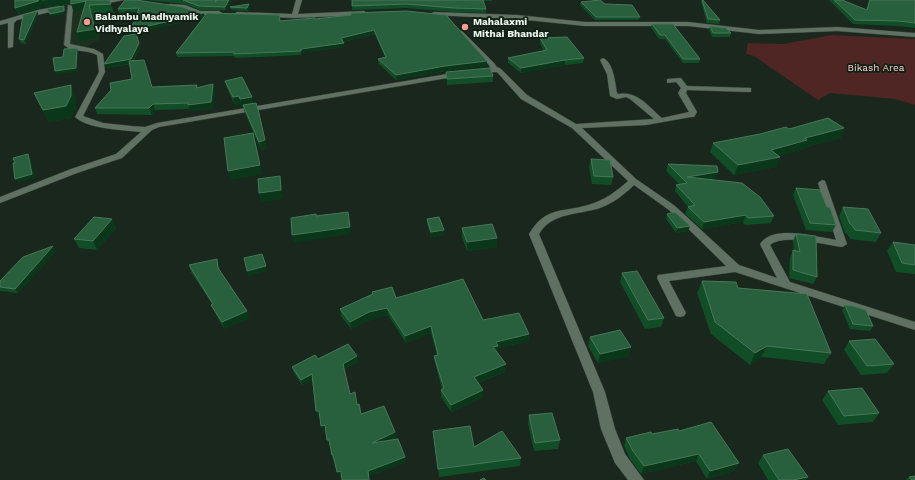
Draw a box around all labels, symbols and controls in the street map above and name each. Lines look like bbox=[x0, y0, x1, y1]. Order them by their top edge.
place label: Balambu Madhyamik Vidhyalaya bbox=[95, 11, 199, 34]
place label: Mahalaxmi Mithai Bhandar bbox=[473, 16, 549, 39]
marker: Balambu Madhyamik Vidhyalaya bbox=[82, 17, 92, 27]
marker: Mahalaxmi Mithai Bhandar bbox=[460, 22, 470, 32]
park label: Bikash Area bbox=[848, 62, 905, 73]

